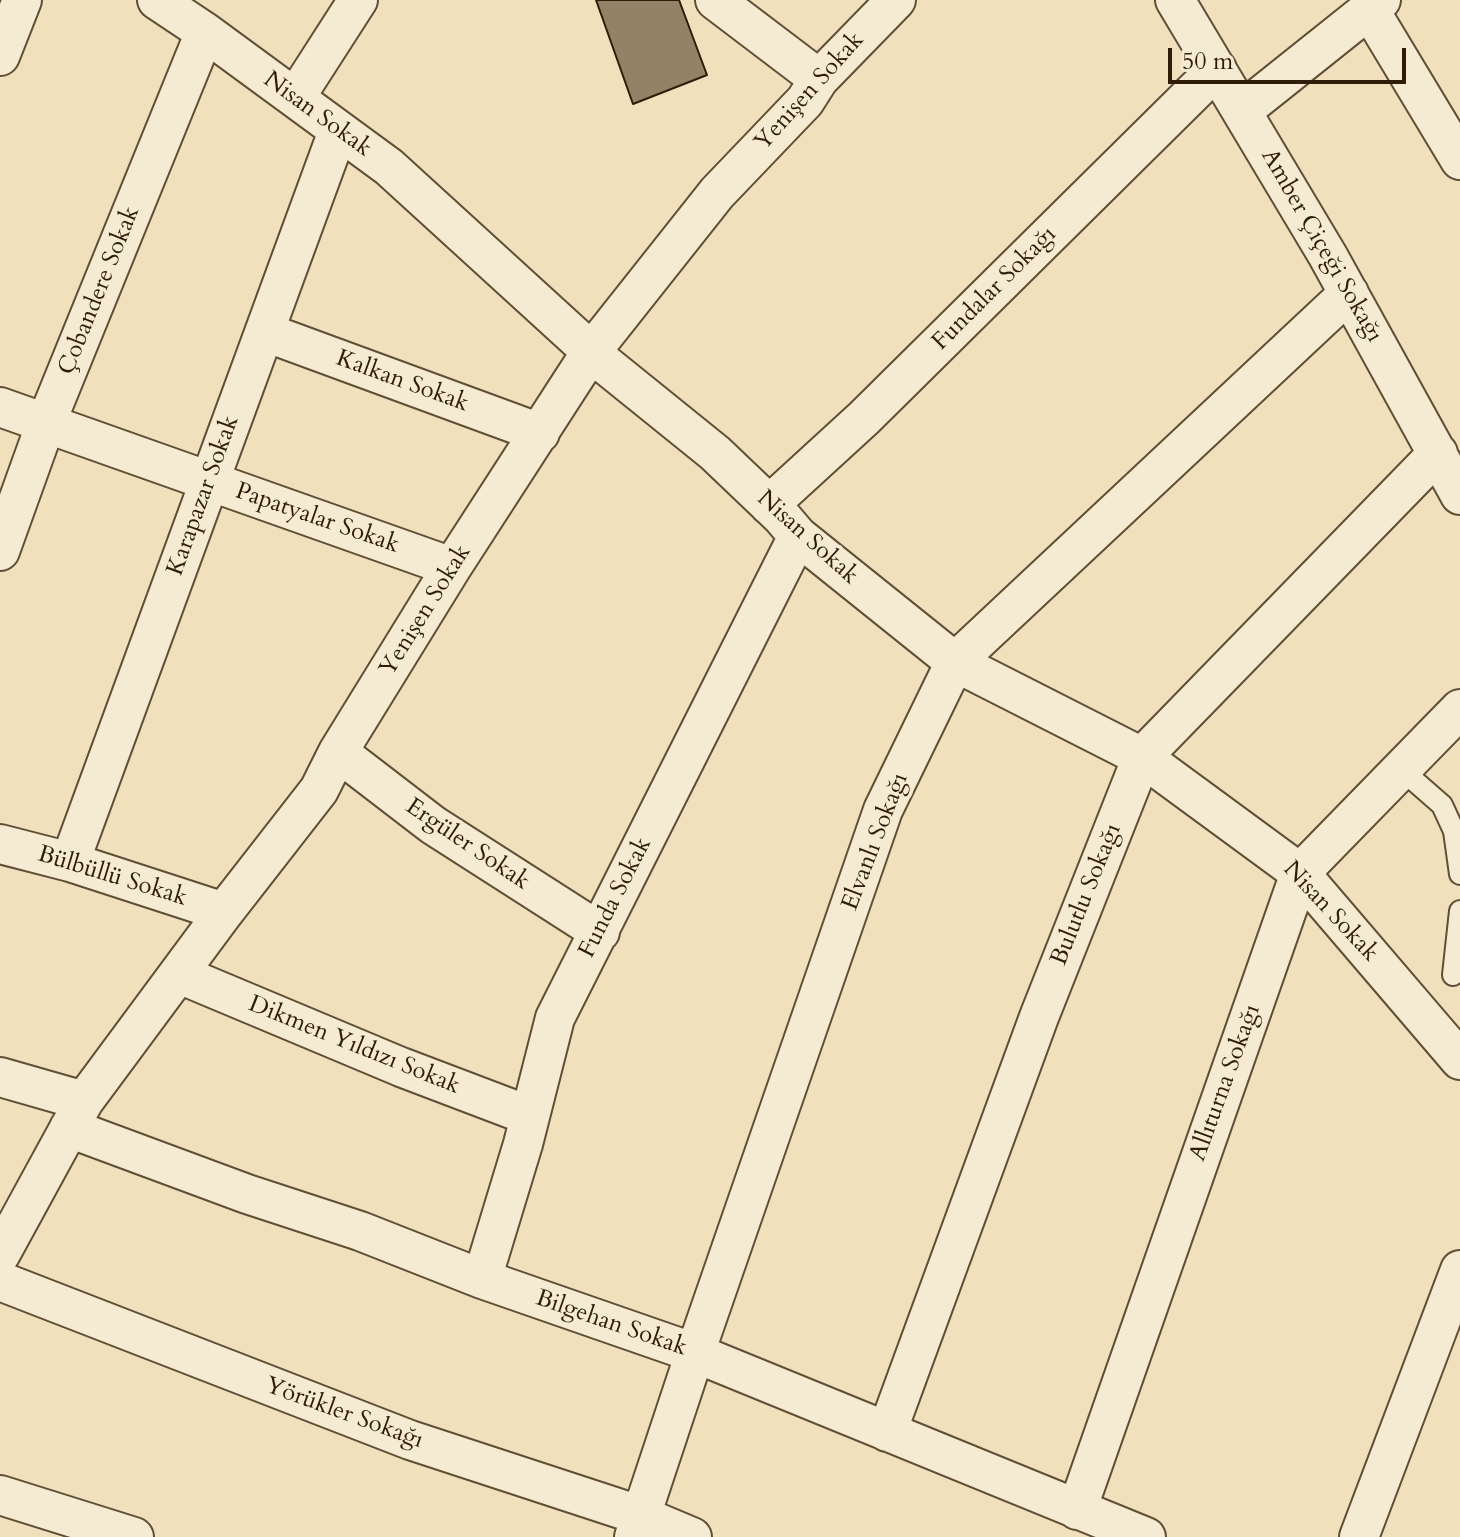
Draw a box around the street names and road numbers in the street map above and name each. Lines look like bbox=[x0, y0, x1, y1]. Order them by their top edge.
street label: Yenişen Sokak bbox=[749, 27, 871, 157]
street label: Nisan Sokak bbox=[257, 66, 377, 164]
street label: Amber Çiçeği Sokağı bbox=[1254, 144, 1388, 348]
street label: Çobandere Sokak bbox=[53, 203, 147, 379]
street label: Fundalar Sokağı bbox=[927, 221, 1063, 357]
street label: Kalkan Sokak bbox=[332, 345, 472, 419]
street label: Karapazar Sokak bbox=[162, 412, 246, 580]
street label: Papatyalar Sokak bbox=[231, 478, 403, 560]
street label: Nisan Sokak bbox=[750, 485, 864, 591]
street label: Yenişen Sokak bbox=[374, 540, 478, 682]
street label: Elvanlı Sokağı bbox=[837, 769, 915, 915]
street label: Ergüler Sokak bbox=[399, 793, 535, 897]
street label: Bulutlu Sokağı bbox=[1045, 820, 1129, 970]
street label: Funda Sokak bbox=[573, 833, 659, 963]
street label: Bülbüllü Sokak bbox=[34, 841, 190, 913]
street label: Nisan Sokak bbox=[1276, 856, 1384, 968]
street label: Dikmen Yıldızı Sokak bbox=[244, 990, 464, 1102]
street label: Allıturna Sokağı bbox=[1184, 1001, 1268, 1165]
street label: Bilgehan Sokak bbox=[532, 1285, 690, 1363]
street label: Yörükler Sokağı bbox=[261, 1372, 427, 1456]

